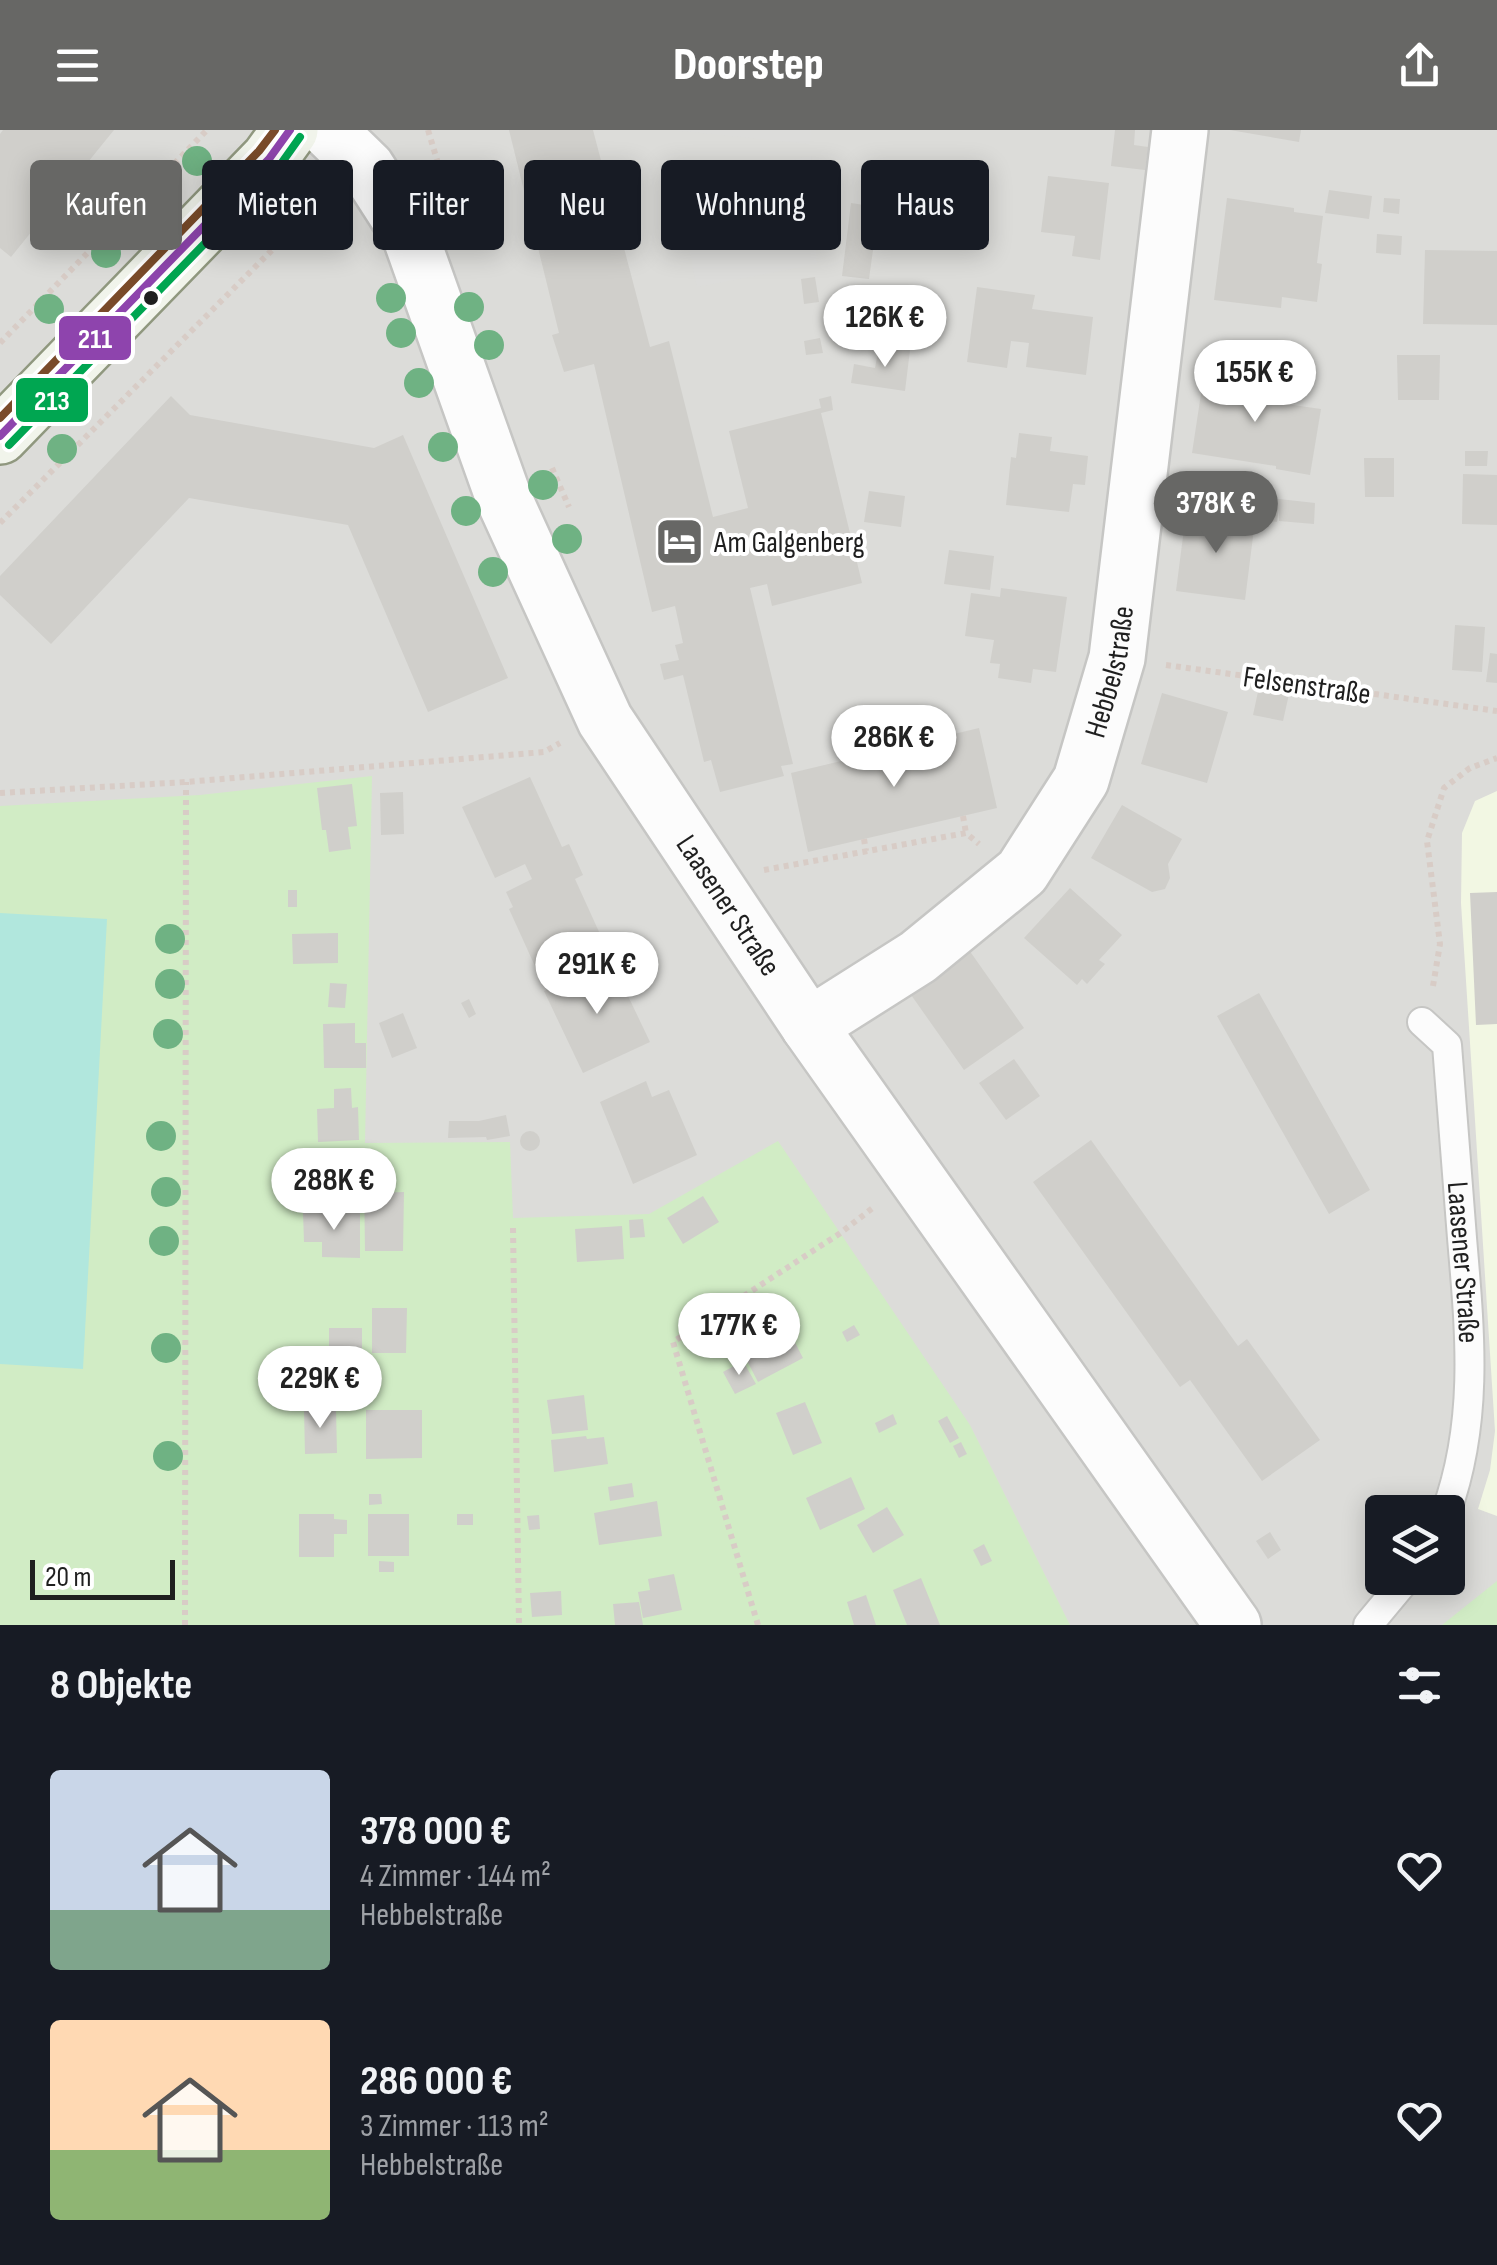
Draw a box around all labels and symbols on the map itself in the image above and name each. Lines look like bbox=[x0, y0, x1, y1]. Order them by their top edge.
pin: 126K € bbox=[804, 285, 966, 370]
unlabelled marker bbox=[141, 288, 161, 308]
line badge: 211 bbox=[57, 314, 133, 362]
text: 211 bbox=[78, 323, 112, 356]
pin: 155K € bbox=[1174, 340, 1336, 425]
line badge: 213 bbox=[14, 376, 90, 424]
text: 213 bbox=[34, 385, 70, 418]
pin: 378K € bbox=[1135, 471, 1297, 556]
hotel icon: Am Galgenberg bbox=[653, 516, 705, 568]
place label: Am Galgenberg bbox=[713, 525, 864, 561]
street label: Hebbelstraße bbox=[1078, 604, 1142, 742]
street label: Felsenstraße bbox=[1241, 659, 1373, 713]
pin: 286K € bbox=[813, 705, 975, 790]
street label: Laasener Straße bbox=[668, 829, 788, 983]
pin: 291K € bbox=[516, 932, 678, 1017]
pin: 288K € bbox=[253, 1148, 415, 1233]
street label: Laasener Straße bbox=[1439, 1180, 1486, 1344]
pin: 177K € bbox=[658, 1293, 820, 1378]
pin: 229K € bbox=[239, 1346, 401, 1431]
scale bar bbox=[30, 1555, 175, 1600]

